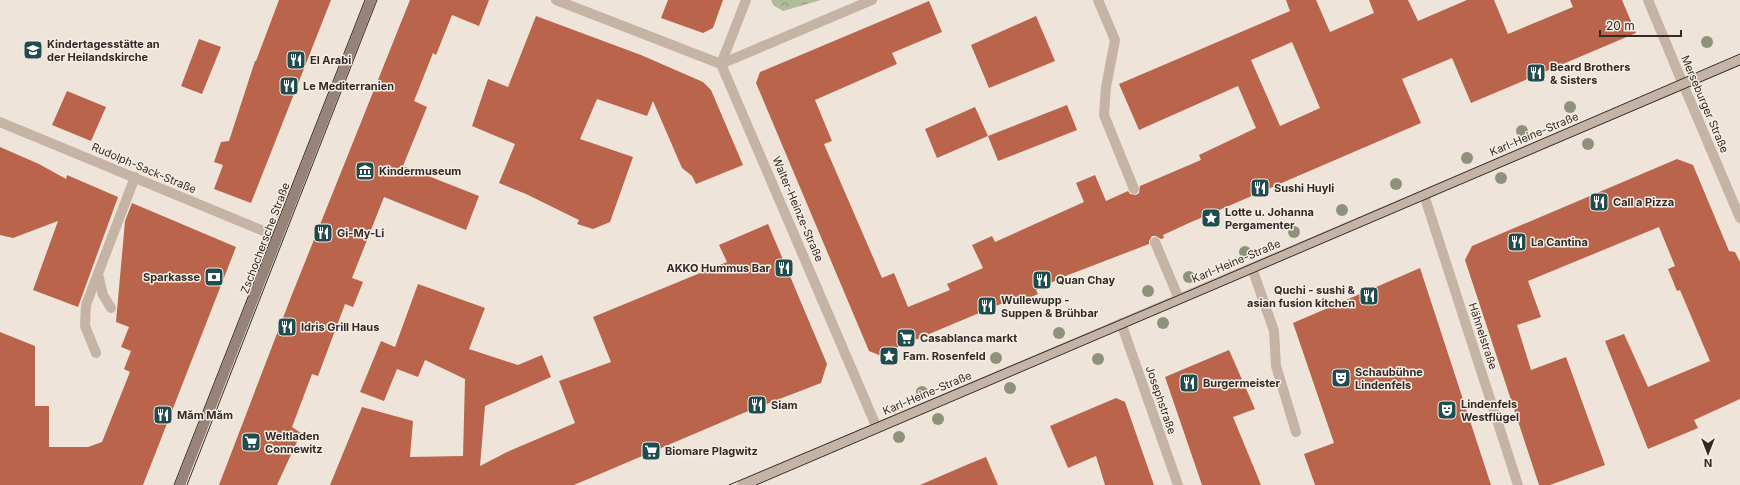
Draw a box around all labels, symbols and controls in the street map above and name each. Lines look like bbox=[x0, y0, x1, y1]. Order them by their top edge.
scale bar bbox=[1600, 12, 1681, 38]
text: 20 m bbox=[1606, 18, 1635, 33]
place label: Kindertagesstätte an der Heilandskirche bbox=[47, 37, 160, 64]
school or university icon: Kindertagesstätte an der Heilandskirche bbox=[22, 39, 44, 61]
restaurant icon: El Arabi bbox=[285, 49, 307, 71]
place label: El Arabi bbox=[310, 53, 351, 67]
street label: Merseburger Straße bbox=[1678, 53, 1732, 155]
place label: Beard Brothers & Sisters bbox=[1550, 60, 1630, 87]
restaurant icon: Beard Brothers & Sisters bbox=[1525, 62, 1547, 84]
restaurant icon: Le Mediterranien bbox=[278, 75, 300, 97]
place label: Le Mediterranien bbox=[303, 79, 394, 93]
street label: Karl-Heine-Straße bbox=[1488, 109, 1580, 159]
street label: Rudolph-Sack-Straße bbox=[90, 140, 198, 196]
street label: Walter-Heinze-Straße bbox=[769, 154, 827, 264]
museum icon: Kindermuseum bbox=[354, 160, 376, 182]
place label: Kindermuseum bbox=[379, 164, 461, 178]
restaurant icon: Sushi Huyli bbox=[1249, 177, 1271, 199]
street label: Zschochersche Straße bbox=[237, 181, 293, 295]
place label: Sushi Huyli bbox=[1274, 181, 1334, 195]
restaurant icon: Call a Pizza bbox=[1588, 191, 1610, 213]
place label: Call a Pizza bbox=[1613, 195, 1674, 209]
place label: Lotte u. Johanna Pergamenter bbox=[1225, 205, 1314, 232]
place icon: Lotte u. Johanna Pergamenter bbox=[1200, 207, 1222, 229]
restaurant icon: Gi-My-Li bbox=[312, 222, 334, 244]
place label: Gi-My-Li bbox=[337, 226, 384, 240]
restaurant icon: La Cantina bbox=[1506, 231, 1528, 253]
place label: La Cantina bbox=[1531, 235, 1588, 249]
street label: Karl-Heine-Straße bbox=[1190, 236, 1282, 286]
restaurant icon: AKKO Hummus Bar bbox=[773, 257, 795, 279]
place label: AKKO Hummus Bar bbox=[666, 261, 771, 275]
bank icon: Sparkasse bbox=[203, 266, 225, 288]
restaurant icon: Quan Chay bbox=[1031, 269, 1053, 291]
place label: Sparkasse bbox=[143, 270, 200, 284]
place label: Quan Chay bbox=[1056, 273, 1115, 287]
place label: Quchi - sushi & asian fusion kitchen bbox=[1247, 283, 1356, 310]
restaurant icon: Quchi - sushi & asian fusion kitchen bbox=[1358, 285, 1380, 307]
place label: Wullewupp - Suppen & Brühbar bbox=[1001, 293, 1099, 320]
restaurant icon: Wullewupp - Suppen & Brühbar bbox=[976, 295, 998, 317]
street label: Hähnelstraße bbox=[1466, 301, 1500, 371]
restaurant icon: Idris Grill Haus bbox=[276, 316, 298, 338]
place label: Idris Grill Haus bbox=[301, 320, 379, 334]
supermarket icon: Casablanca markt bbox=[895, 327, 917, 349]
place label: Casablanca markt bbox=[920, 331, 1017, 345]
place icon: Fam. Rosenfeld bbox=[878, 345, 900, 367]
place label: Fam. Rosenfeld bbox=[903, 349, 986, 363]
street label: Josephstraße bbox=[1143, 364, 1179, 436]
place label: Schaubühne Lindenfels bbox=[1355, 365, 1423, 392]
theatre icon: Schaubühne Lindenfels bbox=[1330, 367, 1352, 389]
street label: Karl-Heine-Straße bbox=[881, 368, 973, 418]
restaurant icon: Burgermeister bbox=[1178, 372, 1200, 394]
place label: Burgermeister bbox=[1203, 376, 1281, 390]
restaurant icon: Siam bbox=[746, 394, 768, 416]
place label: Lindenfels Westflügel bbox=[1461, 397, 1519, 424]
place label: Siam bbox=[771, 398, 798, 412]
theatre icon: Lindenfels Westflügel bbox=[1436, 399, 1458, 421]
restaurant icon: Măm Măm bbox=[152, 404, 174, 426]
place label: Măm Măm bbox=[177, 408, 233, 422]
place label: Weltladen Connewitz bbox=[265, 429, 323, 456]
supermarket icon: Weltladen Connewitz bbox=[240, 431, 262, 453]
north arrow bbox=[1688, 433, 1728, 473]
supermarket icon: Biomare Plagwitz bbox=[640, 440, 662, 462]
place label: Biomare Plagwitz bbox=[665, 444, 758, 458]
text: N bbox=[1704, 456, 1712, 470]

